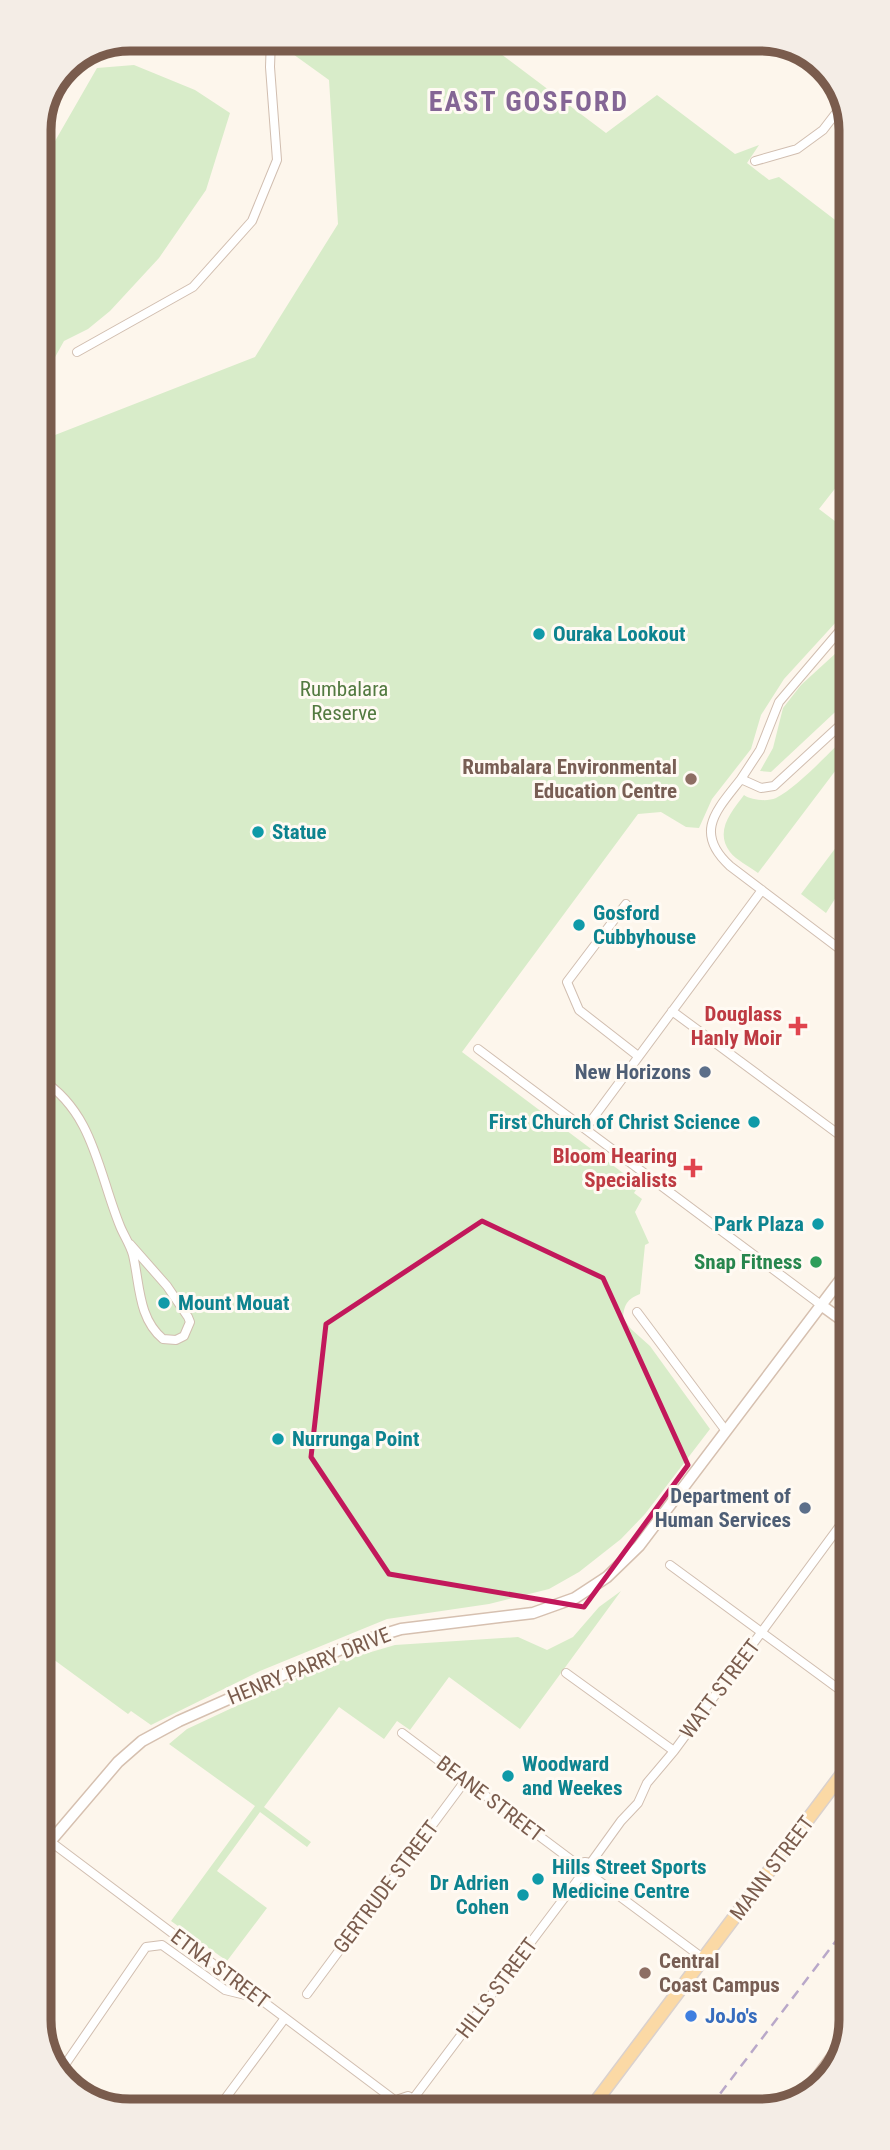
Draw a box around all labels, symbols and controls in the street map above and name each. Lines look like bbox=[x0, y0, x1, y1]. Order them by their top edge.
district label: EAST GOSFORD bbox=[429, 85, 629, 118]
place label: Ouraka Lookout bbox=[553, 622, 686, 646]
marker: Ouraka Lookout bbox=[531, 626, 547, 642]
park label: Rumbalara Reserve bbox=[300, 677, 388, 725]
place label: Rumbalara Environmental Education Centre bbox=[462, 755, 677, 803]
marker: Rumbalara Environmental Education Centre bbox=[683, 771, 699, 787]
place label: Statue bbox=[272, 820, 326, 844]
marker: Statue bbox=[250, 824, 266, 840]
place label: Gosford Cubbyhouse bbox=[593, 901, 696, 949]
marker: Gosford Cubbyhouse bbox=[571, 917, 587, 933]
place label: Douglass Hanly Moir bbox=[691, 1002, 782, 1050]
marker: Douglass Hanly Moir bbox=[788, 1016, 808, 1036]
place label: New Horizons bbox=[575, 1060, 691, 1084]
marker: New Horizons bbox=[697, 1064, 713, 1080]
place label: First Church of Christ Science bbox=[489, 1110, 740, 1134]
marker: First Church of Christ Science bbox=[746, 1114, 762, 1130]
place label: Bloom Hearing Specialists bbox=[553, 1144, 677, 1192]
marker: Bloom Hearing Specialists bbox=[683, 1158, 703, 1178]
place label: Park Plaza bbox=[714, 1212, 804, 1236]
marker: Park Plaza bbox=[810, 1216, 826, 1232]
place label: Snap Fitness bbox=[694, 1250, 802, 1274]
marker: Snap Fitness bbox=[808, 1254, 824, 1270]
place label: Mount Mouat bbox=[178, 1291, 289, 1315]
marker: Mount Mouat bbox=[156, 1295, 172, 1311]
place label: Nurrunga Point bbox=[292, 1427, 419, 1451]
marker: Nurrunga Point bbox=[270, 1431, 286, 1447]
place label: Department of Human Services bbox=[655, 1484, 791, 1532]
marker: Department of Human Services bbox=[797, 1500, 813, 1516]
street label: HENRY PARRY DRIVE bbox=[224, 1622, 394, 1710]
street label: WATT STREET bbox=[675, 1635, 765, 1743]
street label: BEANE STREET bbox=[432, 1751, 548, 1847]
place label: Woodward and Weekes bbox=[522, 1752, 622, 1800]
marker: Woodward and Weekes bbox=[500, 1768, 516, 1784]
street label: MANN STREET bbox=[725, 1811, 819, 1925]
street label: GERTRUDE STREET bbox=[328, 1816, 444, 1958]
place label: Hills Street Sports Medicine Centre bbox=[552, 1855, 707, 1903]
place label: Dr Adrien Cohen bbox=[430, 1871, 509, 1919]
marker: Hills Street Sports Medicine Centre bbox=[530, 1871, 546, 1887]
marker: Dr Adrien Cohen bbox=[515, 1887, 531, 1903]
street label: ETNA STREET bbox=[166, 1924, 274, 2014]
street label: HILLS STREET bbox=[452, 1933, 542, 2043]
place label: Central Coast Campus bbox=[659, 1949, 780, 1997]
marker: Central Coast Campus bbox=[637, 1965, 653, 1981]
place label: JoJo's bbox=[705, 2004, 758, 2028]
marker: JoJo's bbox=[683, 2008, 699, 2024]

